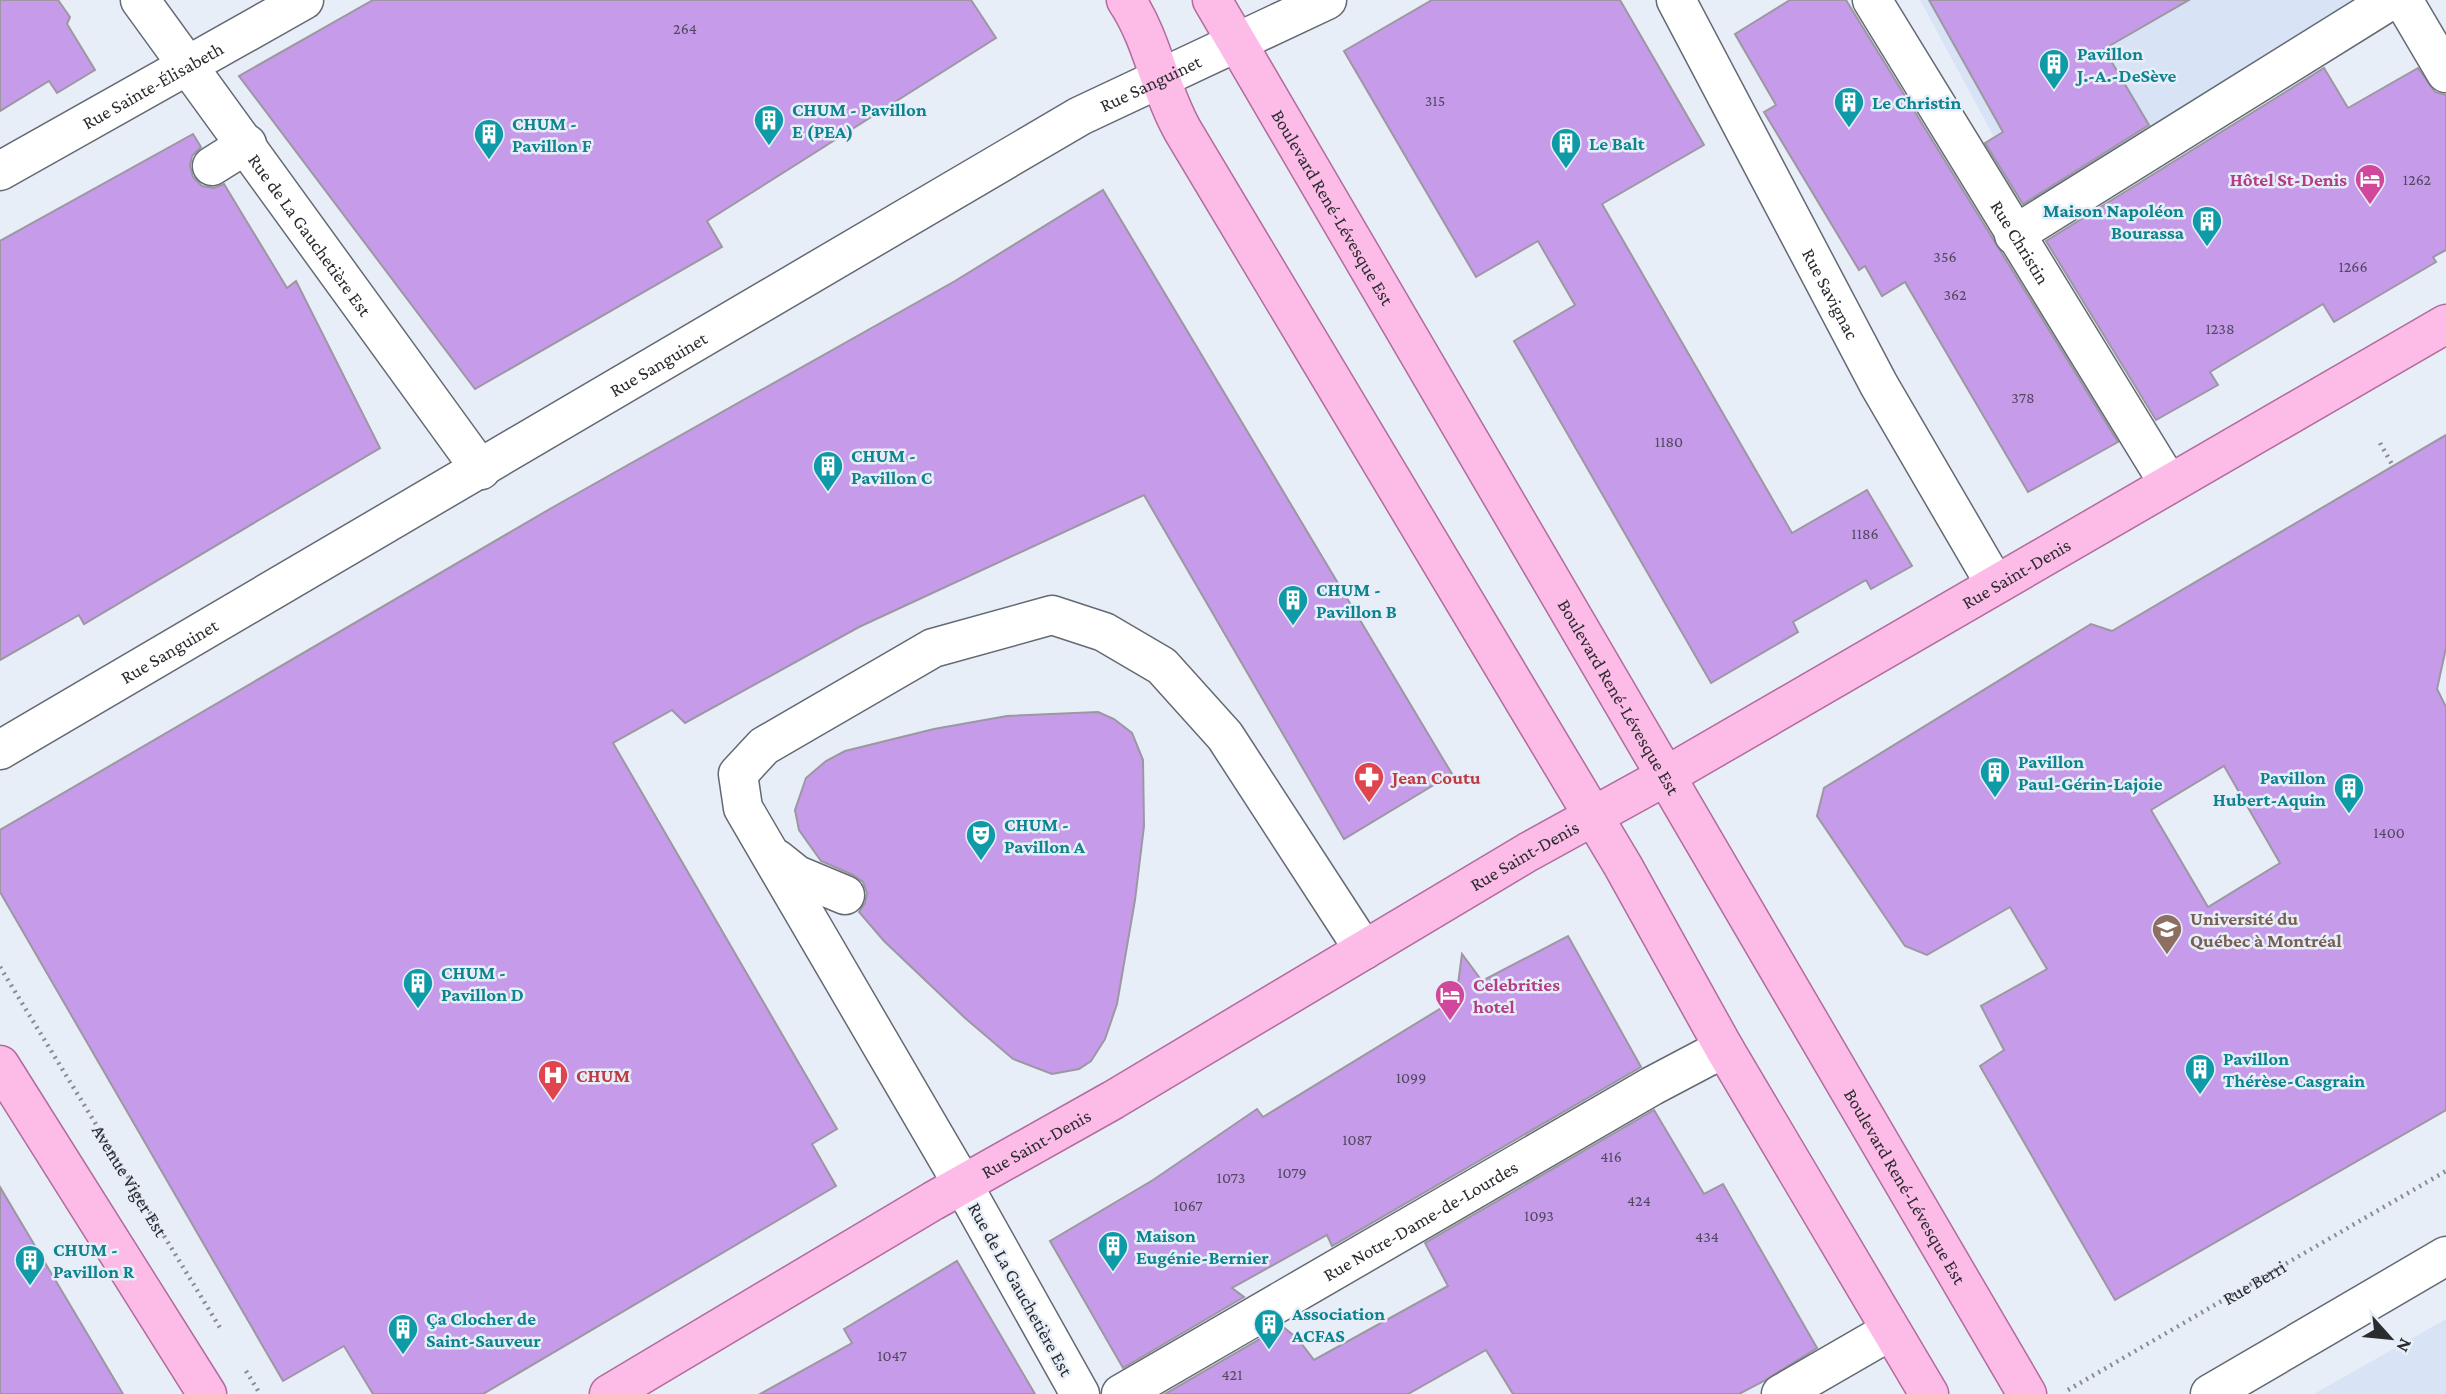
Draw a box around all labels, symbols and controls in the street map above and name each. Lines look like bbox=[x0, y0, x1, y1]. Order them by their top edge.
house number: 264 bbox=[673, 20, 697, 37]
street label: Rue Sainte-Élisabeth bbox=[79, 38, 227, 134]
place label: Pavillon J.-A.-DeSève bbox=[2075, 43, 2177, 86]
building icon: Pavillon J.-A.-DeSève bbox=[2037, 47, 2071, 91]
street label: Rue Sanguinet bbox=[1097, 50, 1205, 116]
building icon: Le Christin bbox=[1832, 85, 1866, 129]
house number: 315 bbox=[1425, 92, 1445, 109]
place label: Le Christin bbox=[1872, 92, 1961, 113]
place label: CHUM - Pavillon E (PEA) bbox=[792, 99, 927, 143]
building icon: CHUM - Pavillon E (PEA) bbox=[752, 103, 786, 147]
street label: Boulevard René-Lévesque Est bbox=[1267, 106, 1398, 310]
place label: CHUM - Pavillon F bbox=[512, 113, 592, 156]
building icon: CHUM - Pavillon F bbox=[472, 117, 506, 161]
building icon: Le Balt bbox=[1549, 126, 1583, 170]
place label: Le Balt bbox=[1589, 133, 1645, 154]
street label: Rue de La Gauchetière Est bbox=[244, 150, 376, 321]
hotel icon: Hôtel St-Denis bbox=[2353, 162, 2387, 206]
place label: Hôtel St-Denis bbox=[2230, 169, 2347, 190]
house number: 1262 bbox=[2403, 171, 2432, 188]
street label: Rue Christin bbox=[1986, 197, 2054, 288]
place label: Maison Napoléon Bourassa bbox=[2043, 200, 2185, 243]
building icon: Maison Napoléon Bourassa bbox=[2190, 204, 2224, 248]
street label: Rue Savignac bbox=[1798, 245, 1863, 343]
house number: 356 bbox=[1933, 248, 1957, 265]
house number: 1266 bbox=[2338, 258, 2368, 275]
house number: 362 bbox=[1943, 286, 1967, 303]
house number: 1238 bbox=[2205, 320, 2235, 337]
street label: Rue Sanguinet bbox=[606, 327, 711, 401]
house number: 378 bbox=[2011, 389, 2035, 406]
house number: 1180 bbox=[1655, 433, 1683, 450]
place label: CHUM - Pavillon C bbox=[851, 445, 933, 488]
building icon: CHUM - Pavillon C bbox=[811, 449, 845, 493]
house number: 1186 bbox=[1851, 525, 1879, 542]
street label: Rue Saint-Denis bbox=[1958, 534, 2074, 613]
place label: CHUM - Pavillon B bbox=[1316, 579, 1397, 622]
building icon: CHUM - Pavillon B bbox=[1276, 583, 1310, 627]
street label: Boulevard René-Lévesque Est bbox=[1554, 595, 1685, 799]
street label: Rue Sanguinet bbox=[117, 614, 222, 688]
place label: Pavillon Paul-Gérin-Lajoie bbox=[2018, 751, 2163, 795]
building icon: Pavillon Paul-Gérin-Lajoie bbox=[1978, 755, 2012, 799]
pharmacy icon: Jean Coutu bbox=[1352, 760, 1386, 804]
place label: Jean Coutu bbox=[1390, 767, 1481, 788]
place label: Pavillon Hubert-Aquin bbox=[2213, 767, 2326, 810]
building icon: Pavillon Hubert-Aquin bbox=[2332, 771, 2366, 815]
place label: CHUM - Pavillon A bbox=[1004, 814, 1086, 857]
street label: Rue Saint-Denis bbox=[1466, 816, 1582, 895]
theatre icon: CHUM - Pavillon A bbox=[964, 818, 998, 862]
house number: 1400 bbox=[2373, 824, 2405, 841]
place label: Université du Québec à Montréal bbox=[2190, 908, 2342, 951]
school or university icon: Université du Québec à Montréal bbox=[2150, 912, 2184, 956]
place label: CHUM - Pavillon D bbox=[441, 962, 524, 1005]
building icon: CHUM - Pavillon D bbox=[401, 966, 435, 1010]
place label: Celebrities hotel bbox=[1473, 974, 1560, 1017]
hotel icon: Celebrities hotel bbox=[1433, 978, 1467, 1022]
place label: Pavillon Thérèse-Casgrain bbox=[2223, 1048, 2365, 1091]
building icon: Pavillon Thérèse-Casgrain bbox=[2183, 1052, 2217, 1096]
hospital icon: CHUM bbox=[536, 1058, 570, 1102]
place label: CHUM bbox=[576, 1065, 630, 1086]
house number: 1099 bbox=[1396, 1069, 1426, 1086]
street label: Boulevard René-Lévesque Est bbox=[1840, 1085, 1971, 1289]
street label: Rue Saint-Denis bbox=[978, 1105, 1094, 1183]
street label: Avenue Viger Est bbox=[88, 1121, 172, 1241]
house number: 1087 bbox=[1342, 1131, 1372, 1148]
house number: 416 bbox=[1600, 1148, 1622, 1165]
street label: Rue Notre-Dame-de-Lourdes bbox=[1320, 1156, 1522, 1285]
house number: 1079 bbox=[1277, 1164, 1307, 1181]
house number: 1073 bbox=[1217, 1169, 1245, 1186]
house number: 424 bbox=[1627, 1192, 1651, 1209]
house number: 1067 bbox=[1173, 1197, 1203, 1214]
street label: Rue de La Gauchetière Est bbox=[964, 1199, 1077, 1380]
house number: 1093 bbox=[1524, 1207, 1554, 1224]
place label: Maison Eugénie-Bernier bbox=[1136, 1225, 1269, 1268]
house number: 434 bbox=[1695, 1228, 1719, 1245]
building icon: Maison Eugénie-Bernier bbox=[1096, 1229, 1130, 1273]
place label: CHUM - Pavillon R bbox=[53, 1239, 135, 1282]
building icon: CHUM - Pavillon R bbox=[13, 1243, 47, 1287]
street label: Rue Berri bbox=[2219, 1256, 2290, 1309]
place label: Association ACFAS bbox=[1291, 1303, 1385, 1346]
north arrow bbox=[2355, 1303, 2425, 1373]
building icon: Association ACFAS bbox=[1252, 1307, 1286, 1351]
place label: Ça Clocher de Saint-Sauveur bbox=[426, 1308, 541, 1351]
building icon: Ça Clocher de Saint-Sauveur bbox=[386, 1312, 420, 1356]
text: N bbox=[2392, 1335, 2417, 1356]
house number: 1047 bbox=[877, 1347, 907, 1364]
house number: 421 bbox=[1222, 1366, 1242, 1383]

